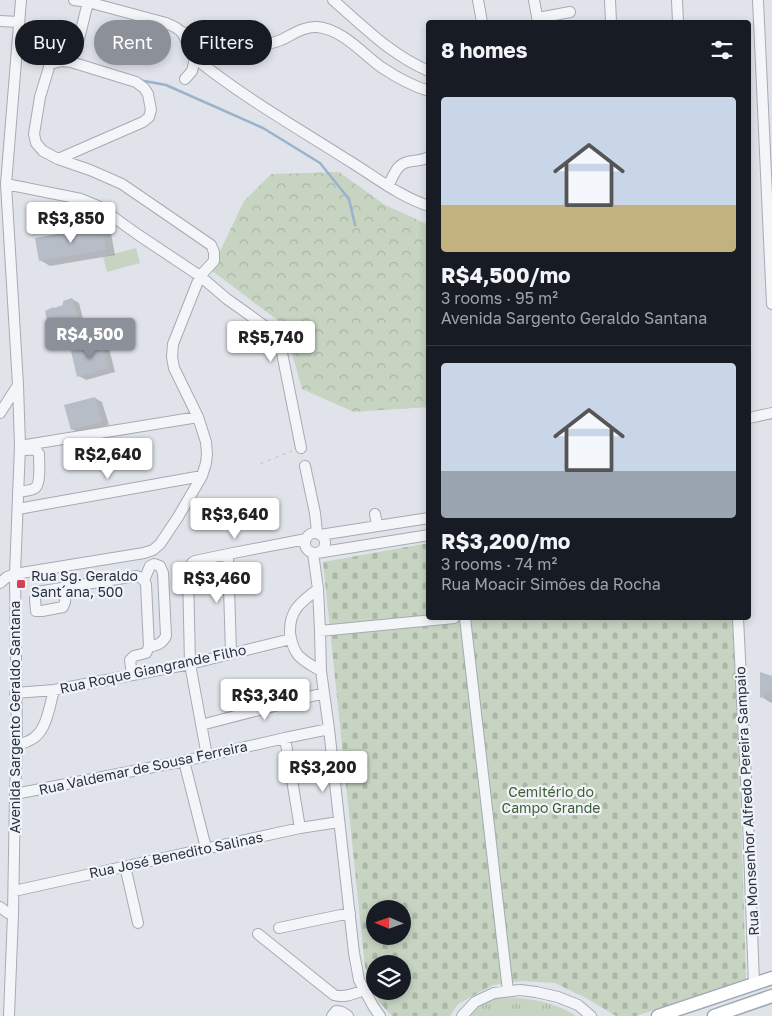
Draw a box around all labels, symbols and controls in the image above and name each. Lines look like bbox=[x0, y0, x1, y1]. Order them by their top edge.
chip: Buy bbox=[15, 20, 84, 65]
chip: Rent bbox=[94, 20, 171, 65]
chip: Filters bbox=[181, 20, 272, 65]
icon: filters bbox=[708, 36, 736, 64]
text: 8 homes bbox=[441, 37, 528, 63]
icon: home bbox=[544, 130, 634, 220]
pin: R$3,850 bbox=[25, 202, 117, 244]
text: R$3,850 bbox=[37, 208, 105, 228]
text: R$4,500/mo bbox=[441, 262, 571, 288]
text: 3 rooms · 95 m² bbox=[441, 288, 558, 308]
text: Avenida Sargento Geraldo Santana bbox=[441, 308, 707, 328]
pin: R$4,500 bbox=[44, 318, 136, 360]
pin: R$5,740 bbox=[225, 320, 317, 363]
text: R$4,500 bbox=[56, 324, 124, 344]
text: R$5,740 bbox=[238, 327, 304, 347]
icon: home bbox=[544, 395, 634, 485]
pin: R$2,640 bbox=[62, 438, 154, 480]
text: R$2,640 bbox=[74, 444, 142, 464]
pin: R$3,640 bbox=[189, 498, 281, 540]
text: R$3,640 bbox=[201, 504, 269, 524]
text: R$3,200/mo bbox=[441, 528, 570, 554]
text: 3 rooms · 74 m² bbox=[441, 554, 557, 574]
pin: R$3,460 bbox=[171, 562, 263, 604]
place label: Rua Sg. Geraldo Sant´ana, 500 bbox=[31, 567, 138, 600]
text: R$3,460 bbox=[183, 568, 251, 588]
text: Rua Moacir Simões da Rocha bbox=[441, 574, 661, 594]
marker: Rua Sg. Geraldo Sant´ana, 500 bbox=[15, 578, 27, 590]
street label: Avenida Sargento Geraldo Santana bbox=[6, 601, 23, 833]
street label: Rua Roque Giangrande Filho bbox=[58, 640, 248, 697]
street label: Rua Monsenhor Alfredo Pereira Sampaio bbox=[731, 666, 762, 936]
pin: R$3,340 bbox=[219, 678, 311, 721]
text: R$3,340 bbox=[232, 685, 298, 705]
street label: Rua Valdemar de Sousa Ferreira bbox=[37, 737, 249, 798]
pin: R$3,200 bbox=[277, 750, 369, 793]
text: R$3,200 bbox=[289, 757, 357, 777]
park label: Cemitério do Campo Grande bbox=[502, 783, 600, 816]
street label: Rua José Benedito Salinas bbox=[87, 828, 264, 881]
north arrow bbox=[366, 900, 411, 945]
map controls bbox=[366, 900, 411, 1000]
button: layers bbox=[366, 955, 411, 1000]

